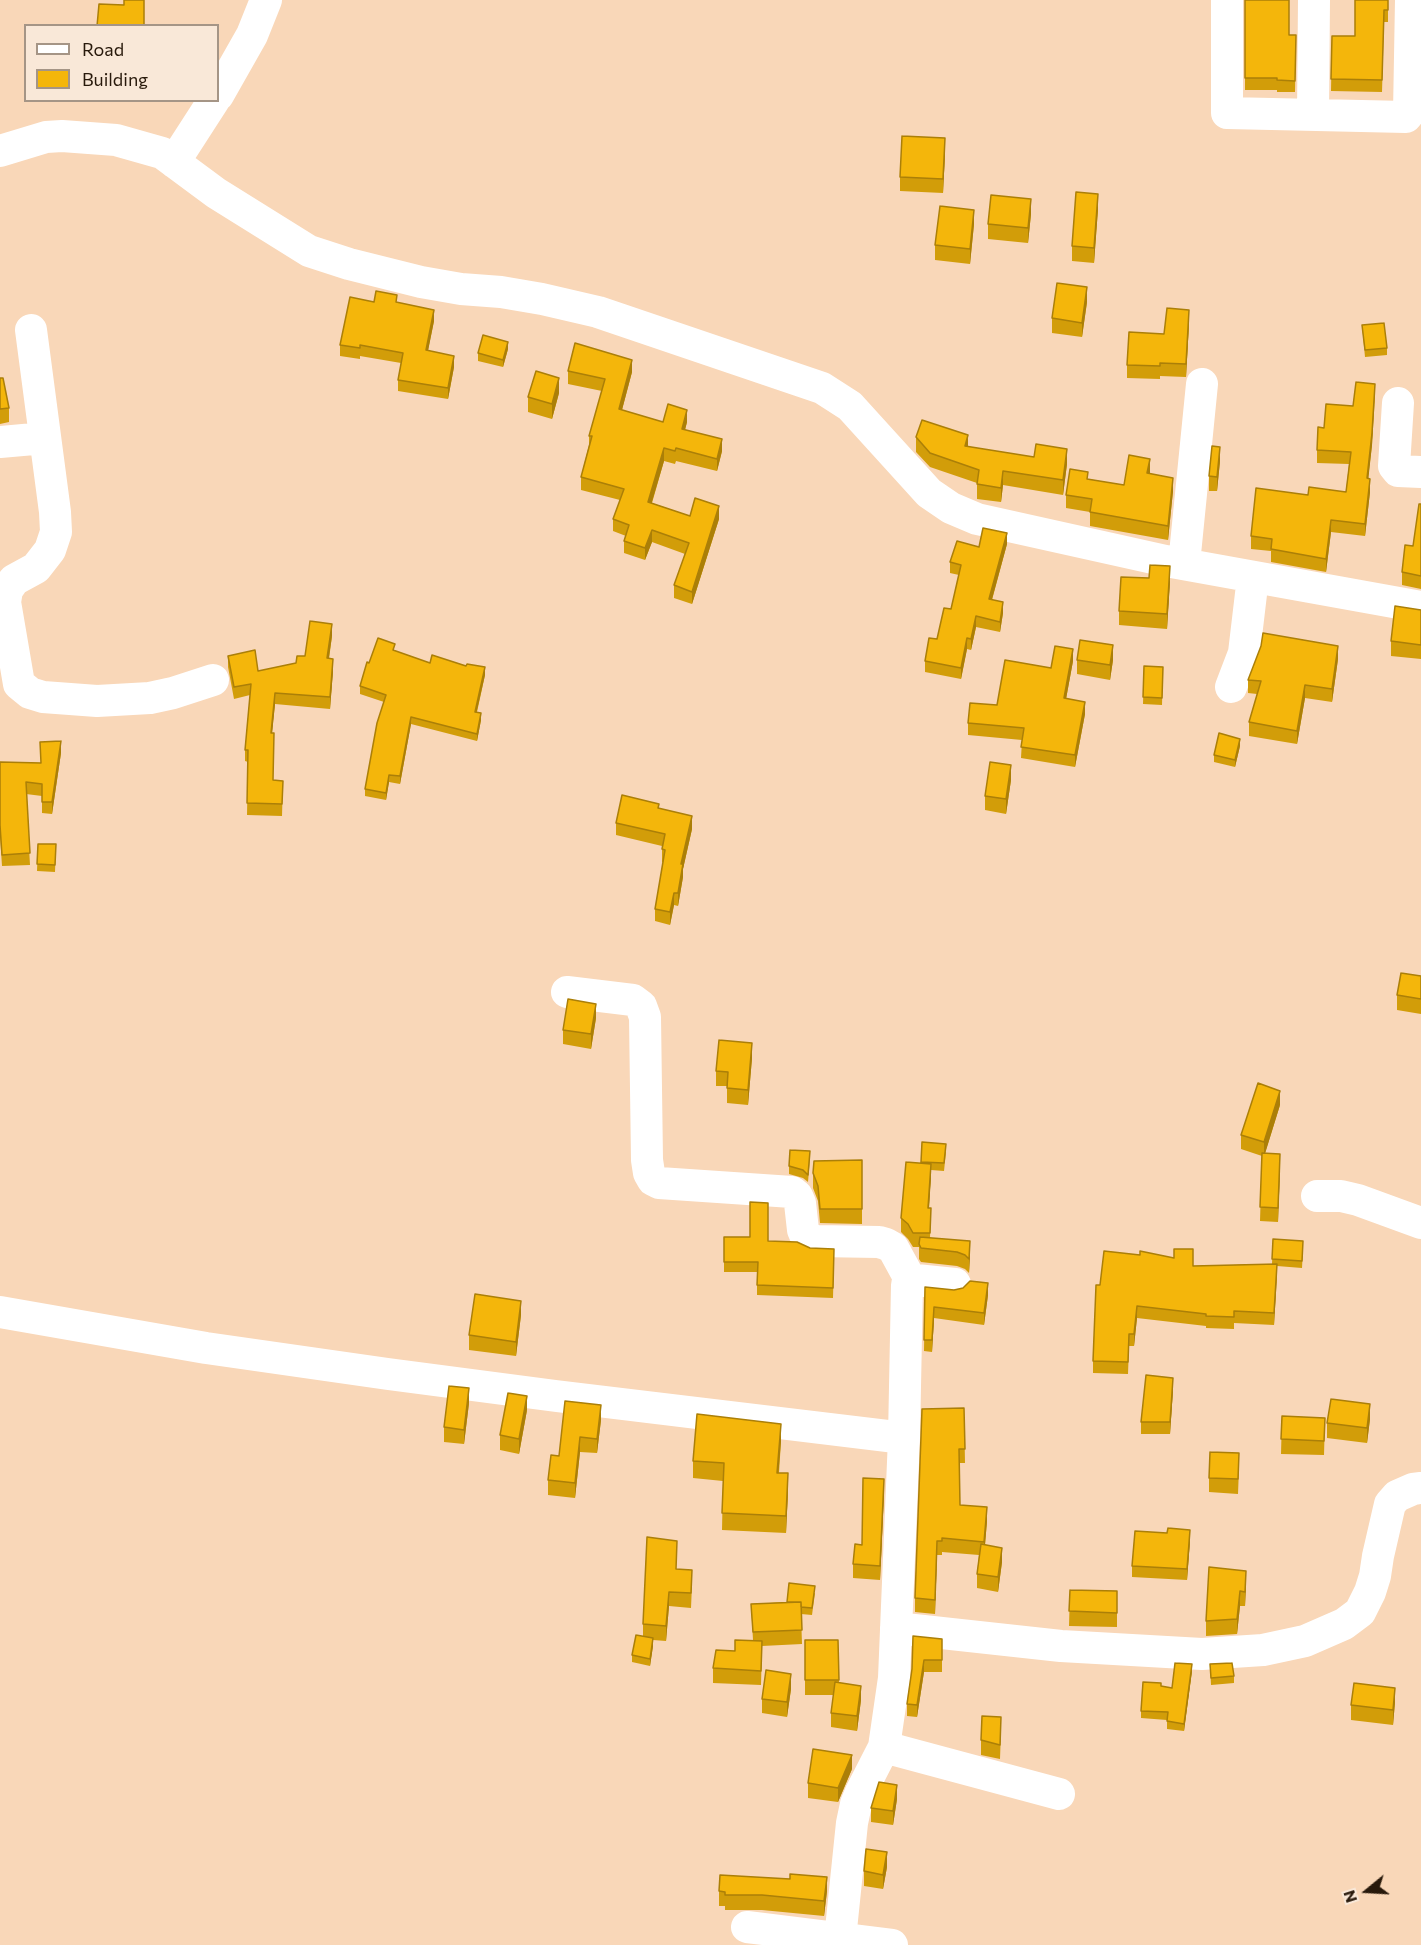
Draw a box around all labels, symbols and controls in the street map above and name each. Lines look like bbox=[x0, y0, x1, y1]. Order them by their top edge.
legend bbox=[24, 24, 219, 102]
text: Road bbox=[82, 38, 124, 60]
text: Building bbox=[82, 68, 148, 90]
north arrow bbox=[1337, 1861, 1397, 1921]
text: N bbox=[1339, 1888, 1360, 1905]

